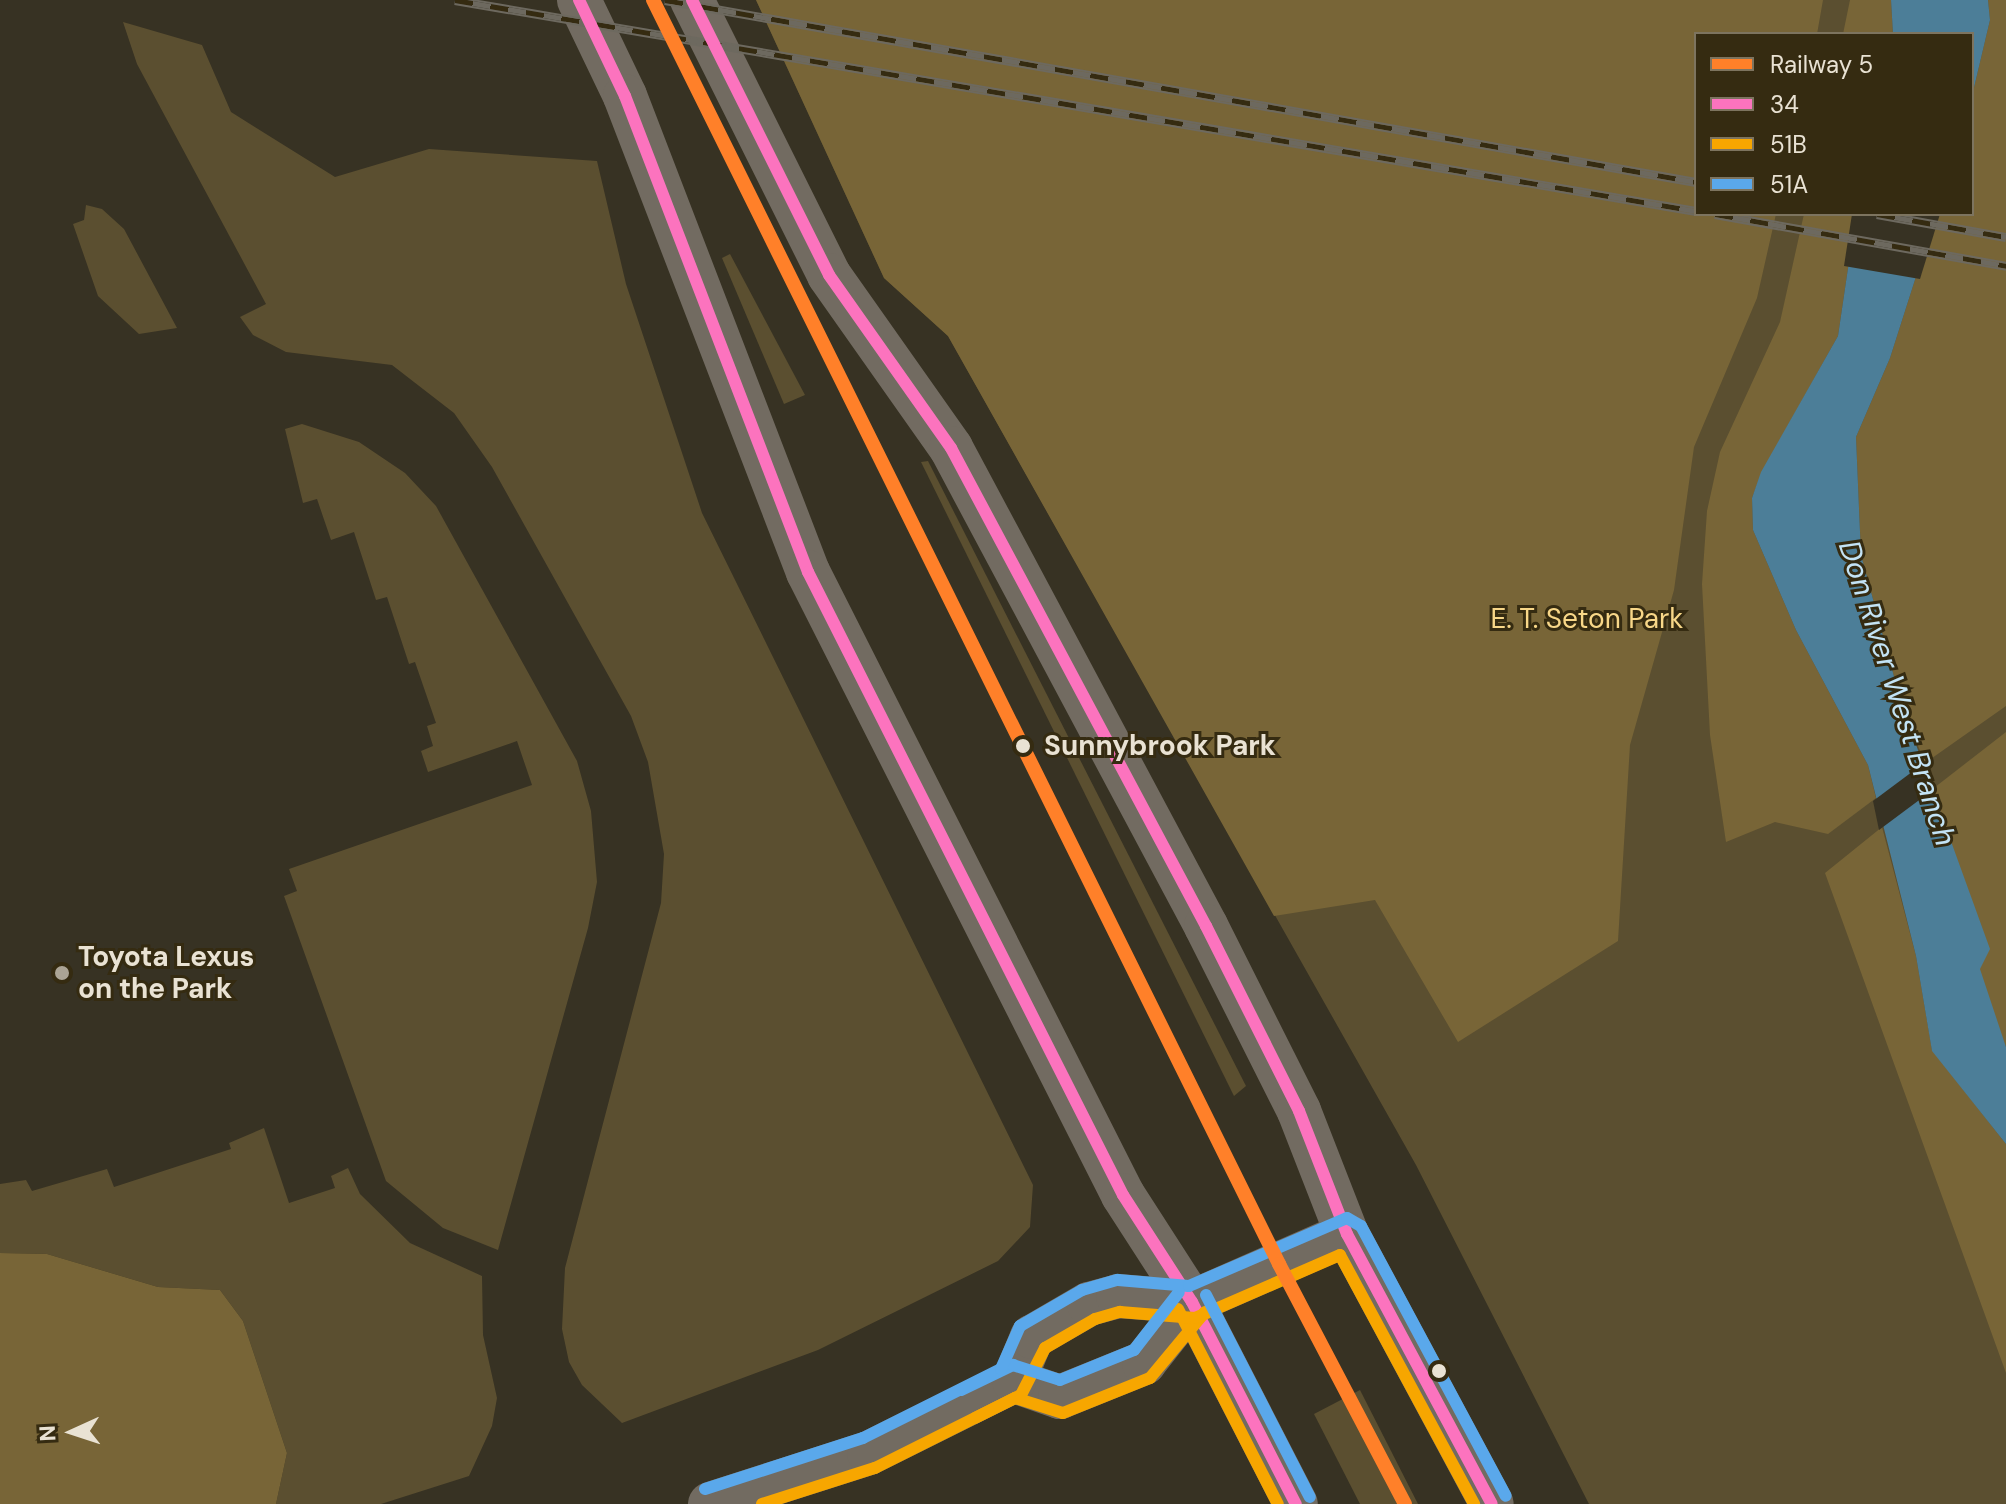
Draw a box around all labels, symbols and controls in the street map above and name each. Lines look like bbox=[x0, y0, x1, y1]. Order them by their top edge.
legend bbox=[1694, 32, 1974, 216]
text: Railway 5 bbox=[1770, 49, 1873, 80]
text: 34 bbox=[1770, 89, 1799, 120]
text: 51B bbox=[1770, 129, 1807, 160]
text: 51A bbox=[1770, 169, 1808, 200]
water label: Don River West Branch bbox=[1831, 536, 1963, 850]
park label: E. T. Seton Park bbox=[1491, 602, 1683, 636]
place label: Sunnybrook Park bbox=[1044, 729, 1276, 763]
marker: Sunnybrook Park bbox=[1009, 732, 1037, 760]
place label: Toyota Lexus on the Park bbox=[78, 940, 254, 1006]
marker: Toyota Lexus on the Park bbox=[53, 964, 71, 982]
unlabelled marker bbox=[1431, 1363, 1447, 1379]
north arrow bbox=[32, 1392, 112, 1472]
text: N bbox=[33, 1425, 62, 1442]

